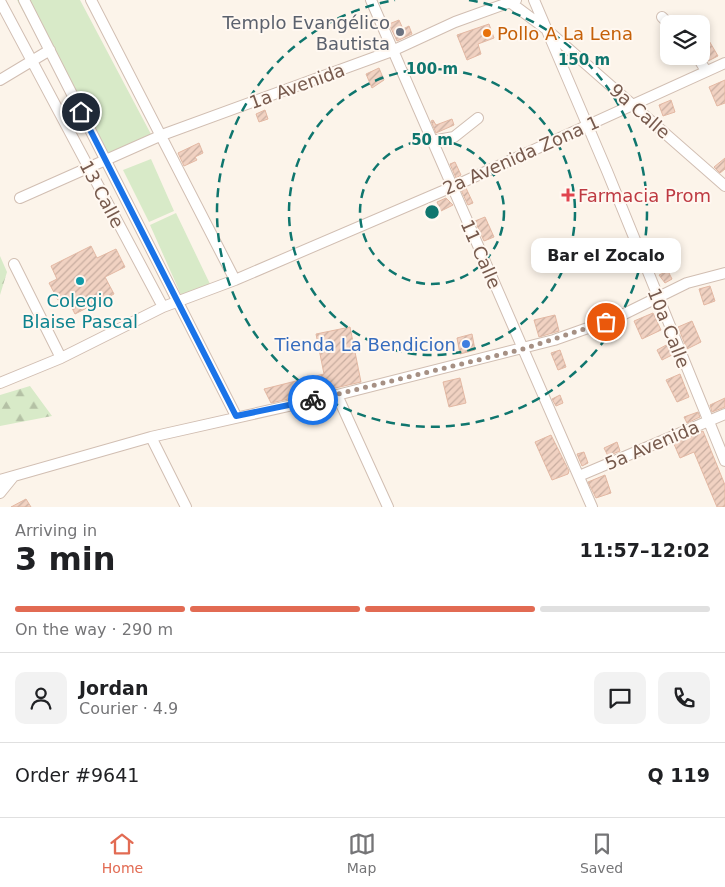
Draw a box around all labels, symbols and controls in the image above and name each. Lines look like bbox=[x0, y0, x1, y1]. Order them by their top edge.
place label: Templo Evangélico Bautista bbox=[221, 12, 390, 54]
map controls bbox=[660, 15, 710, 65]
button: layers bbox=[660, 15, 710, 65]
place label: Pollo A La Lena bbox=[497, 23, 633, 44]
marker: Templo Evangélico Bautista bbox=[394, 26, 406, 38]
marker: Pollo A La Lena bbox=[481, 27, 493, 39]
text: 150 m bbox=[558, 51, 610, 69]
street label: 1a Avenida bbox=[246, 59, 348, 113]
text: 100 m bbox=[406, 60, 458, 78]
street label: 9a Calle bbox=[606, 79, 674, 143]
pin bbox=[60, 91, 102, 133]
icon: home bbox=[67, 98, 95, 126]
street label: 2a Avenida Zona 1 bbox=[440, 111, 602, 199]
text: 50 m bbox=[411, 131, 453, 149]
street label: 13 Calle bbox=[76, 157, 128, 231]
place label: Farmacia Prom bbox=[578, 185, 711, 206]
marker: Farmacia Prom bbox=[562, 189, 574, 201]
centre of rings bbox=[423, 203, 441, 221]
street label: 11 Calle bbox=[456, 216, 506, 292]
callout: Bar el Zocalo bbox=[531, 237, 681, 272]
text: Bar el Zocalo bbox=[547, 246, 665, 265]
marker: Colegio Blaise Pascal bbox=[74, 275, 86, 287]
street label: 10a Calle bbox=[643, 285, 695, 371]
place label: Colegio Blaise Pascal bbox=[22, 290, 138, 332]
pin bbox=[585, 301, 627, 343]
icon: bag bbox=[592, 308, 620, 336]
place label: Tienda La Bendicion bbox=[274, 334, 456, 355]
marker: Tienda La Bendicion bbox=[460, 338, 472, 350]
courier bbox=[288, 375, 338, 425]
icon: bike bbox=[299, 386, 327, 414]
street label: 5a Avenida bbox=[602, 416, 702, 474]
text: Arriving in bbox=[15, 521, 97, 540]
text: 11:57–12:02 bbox=[580, 539, 710, 561]
text: 3 min bbox=[15, 540, 116, 578]
text: On the way · 290 m bbox=[15, 620, 173, 639]
button: person bbox=[15, 672, 67, 724]
button: chat bbox=[594, 672, 646, 724]
button: phone bbox=[658, 672, 710, 724]
text: Jordan bbox=[79, 677, 148, 699]
text: Courier · 4.9 bbox=[79, 699, 178, 718]
text: Order #9641 bbox=[15, 764, 139, 786]
text: Q 119 bbox=[648, 764, 710, 786]
tab: Home bbox=[102, 830, 143, 876]
tab: Map bbox=[347, 830, 376, 876]
tab: Saved bbox=[580, 830, 623, 876]

